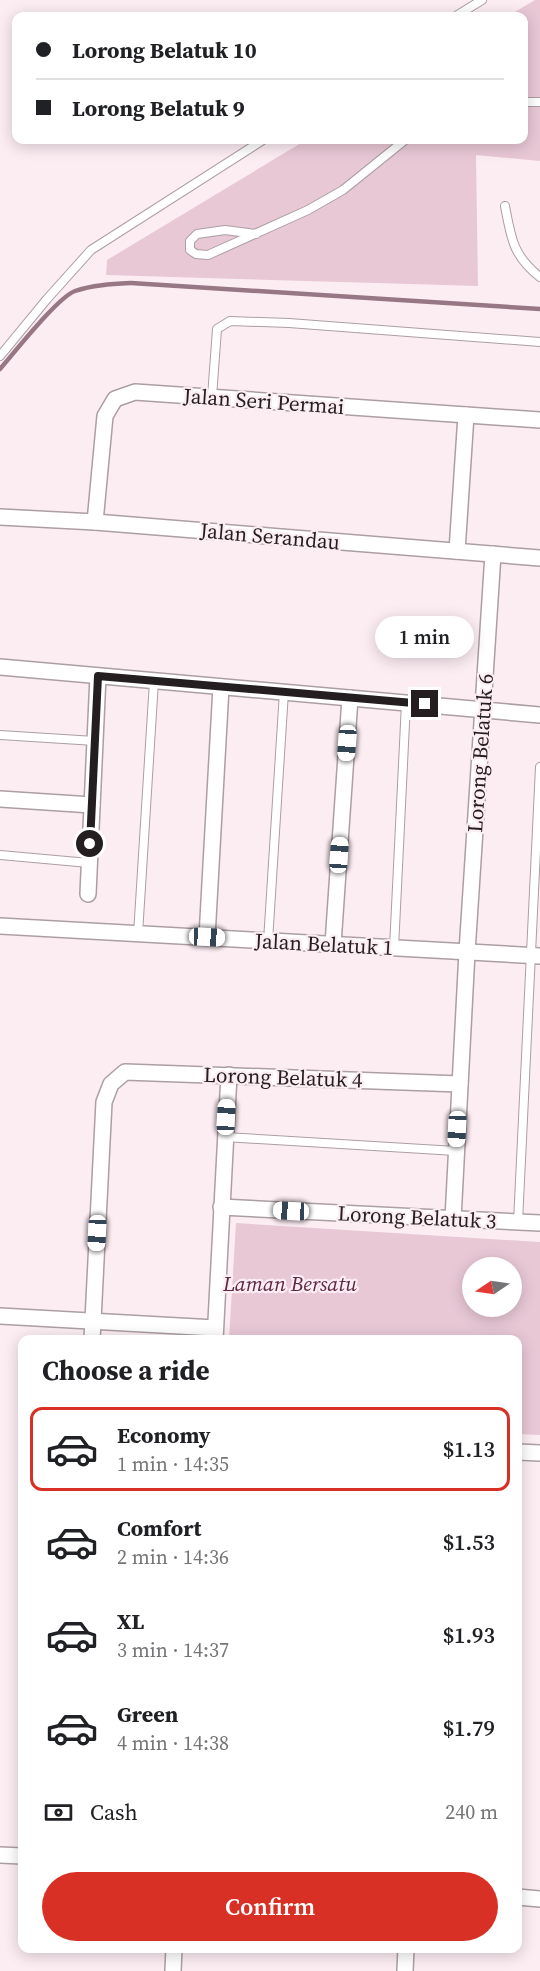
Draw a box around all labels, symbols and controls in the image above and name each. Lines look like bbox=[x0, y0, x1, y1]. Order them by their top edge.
text: Lorong Belatuk 10 bbox=[72, 35, 257, 65]
text: Lorong Belatuk 9 bbox=[72, 93, 245, 123]
street label: Jalan Seri Permai bbox=[182, 381, 345, 421]
street label: Jalan Serandau bbox=[198, 515, 341, 557]
callout: 1 min bbox=[376, 617, 474, 659]
text: 1 min bbox=[399, 623, 450, 651]
street label: Lorong Belatuk 6 bbox=[460, 673, 500, 833]
route end bbox=[411, 690, 438, 717]
car bbox=[337, 724, 357, 762]
route start bbox=[76, 830, 103, 857]
car bbox=[329, 836, 349, 874]
street label: Jalan Belatuk 1 bbox=[253, 926, 394, 962]
car bbox=[189, 927, 225, 947]
street label: Lorong Belatuk 4 bbox=[203, 1060, 364, 1094]
car bbox=[216, 1099, 236, 1135]
car bbox=[447, 1111, 467, 1147]
street label: Lorong Belatuk 3 bbox=[337, 1198, 497, 1236]
car bbox=[273, 1201, 309, 1221]
car bbox=[87, 1215, 107, 1251]
north arrow bbox=[462, 1257, 522, 1317]
map controls bbox=[462, 1257, 522, 1317]
park label: Laman Bersatu bbox=[222, 1269, 357, 1298]
text: Choose a ride bbox=[42, 1352, 210, 1389]
text: Economy bbox=[117, 1420, 211, 1450]
icon: car bbox=[45, 1422, 99, 1476]
text: $1.13 bbox=[443, 1434, 495, 1464]
text: 1 min · 14:35 bbox=[117, 1450, 229, 1478]
text: Comfort bbox=[117, 1513, 201, 1543]
icon: car bbox=[45, 1515, 99, 1569]
text: $1.53 bbox=[443, 1527, 495, 1557]
text: 2 min · 14:36 bbox=[117, 1543, 229, 1571]
text: XL bbox=[117, 1606, 144, 1636]
icon: car bbox=[45, 1608, 99, 1662]
text: $1.93 bbox=[443, 1620, 495, 1650]
text: 3 min · 14:37 bbox=[117, 1636, 229, 1664]
text: Green bbox=[117, 1699, 178, 1729]
icon: car bbox=[45, 1701, 99, 1755]
text: $1.79 bbox=[443, 1713, 495, 1743]
text: 4 min · 14:38 bbox=[117, 1729, 229, 1757]
icon: cash bbox=[42, 1796, 75, 1829]
text: Cash bbox=[90, 1797, 138, 1827]
text: 240 m bbox=[445, 1798, 498, 1826]
button: Confirm bbox=[42, 1872, 498, 1941]

